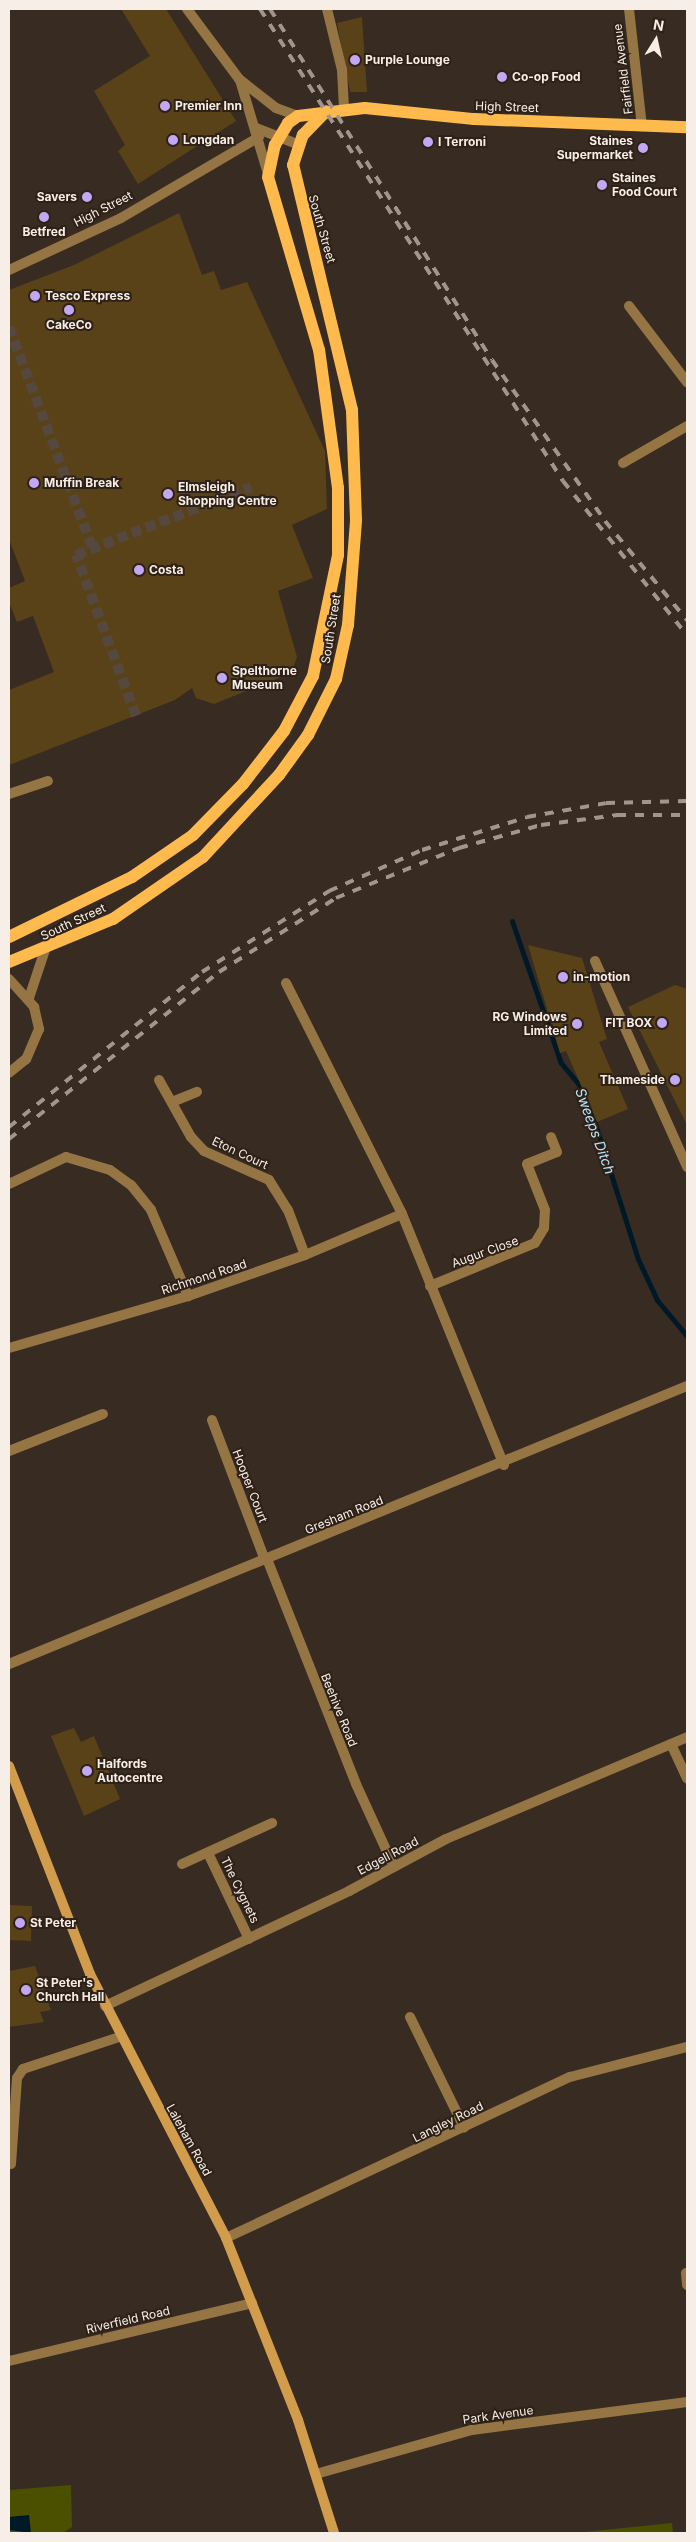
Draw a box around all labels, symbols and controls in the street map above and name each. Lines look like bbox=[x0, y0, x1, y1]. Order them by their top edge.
north arrow bbox=[631, 15, 681, 65]
text: N bbox=[652, 15, 665, 34]
street label: Fairfield Avenue bbox=[610, 23, 636, 115]
place label: Purple Lounge bbox=[365, 53, 450, 67]
marker: Purple Lounge bbox=[349, 54, 361, 66]
place label: Co-op Food bbox=[512, 70, 581, 84]
marker: Co-op Food bbox=[496, 71, 508, 83]
place label: Premier Inn bbox=[175, 99, 242, 113]
street label: High Street bbox=[475, 99, 539, 115]
marker: Premier Inn bbox=[159, 100, 171, 112]
place label: Longdan bbox=[183, 133, 234, 147]
marker: Longdan bbox=[167, 134, 179, 146]
place label: Staines Supermarket bbox=[557, 134, 633, 162]
place label: I Terroni bbox=[438, 135, 486, 149]
marker: I Terroni bbox=[422, 136, 434, 148]
marker: Staines Supermarket bbox=[637, 142, 649, 154]
place label: Staines Food Court bbox=[612, 171, 677, 199]
marker: Staines Food Court bbox=[596, 179, 608, 191]
street label: High Street bbox=[71, 188, 135, 230]
place label: Savers bbox=[37, 190, 77, 204]
marker: Savers bbox=[81, 191, 93, 203]
street label: South Street bbox=[305, 193, 339, 265]
marker: Betfred bbox=[38, 211, 50, 223]
place label: Betfred bbox=[22, 225, 66, 239]
place label: Tesco Express bbox=[45, 289, 130, 303]
marker: Tesco Express bbox=[29, 290, 41, 302]
marker: CakeCo bbox=[63, 304, 75, 316]
place label: CakeCo bbox=[46, 318, 92, 332]
place label: Muffin Break bbox=[44, 476, 119, 490]
marker: Muffin Break bbox=[28, 477, 40, 489]
place label: Elmsleigh Shopping Centre bbox=[178, 480, 277, 508]
marker: Elmsleigh Shopping Centre bbox=[162, 488, 174, 500]
place label: Costa bbox=[149, 563, 183, 577]
marker: Costa bbox=[133, 564, 145, 576]
street label: South Street bbox=[318, 593, 344, 665]
place label: Spelthorne Museum bbox=[232, 664, 297, 692]
marker: Spelthorne Museum bbox=[216, 672, 228, 684]
street label: South Street bbox=[38, 901, 108, 943]
place label: in-motion bbox=[573, 970, 630, 984]
marker: in-motion bbox=[557, 971, 569, 983]
place label: RG Windows Limited bbox=[492, 1010, 567, 1038]
place label: FIT BOX bbox=[605, 1016, 652, 1030]
marker: FIT BOX bbox=[656, 1017, 668, 1029]
marker: RG Windows Limited bbox=[571, 1018, 583, 1030]
place label: Thameside bbox=[600, 1073, 665, 1087]
marker: Thameside bbox=[669, 1074, 681, 1086]
water label: Sweeps Ditch bbox=[572, 1086, 618, 1176]
street label: Eton Court bbox=[210, 1134, 270, 1172]
street label: Augur Close bbox=[450, 1233, 520, 1271]
street label: Richmond Road bbox=[159, 1256, 249, 1298]
street label: Hooper Court bbox=[229, 1447, 271, 1525]
street label: Gresham Road bbox=[303, 1493, 385, 1537]
street label: Beehive Road bbox=[318, 1671, 360, 1749]
place label: Halfords Autocentre bbox=[97, 1757, 163, 1785]
marker: Halfords Autocentre bbox=[81, 1765, 93, 1777]
street label: Edgell Road bbox=[355, 1834, 421, 1878]
street label: The Cygnets bbox=[218, 1854, 262, 1926]
place label: St Peter bbox=[30, 1916, 76, 1930]
marker: St Peter bbox=[14, 1917, 26, 1929]
place label: St Peter's Church Hall bbox=[36, 1976, 104, 2004]
marker: St Peter's Church Hall bbox=[20, 1984, 32, 1996]
street label: Langley Road bbox=[410, 2099, 486, 2145]
street label: Laleham Road bbox=[163, 2101, 215, 2179]
street label: Riverfield Road bbox=[85, 2303, 171, 2337]
street label: Park Avenue bbox=[462, 2403, 534, 2427]

